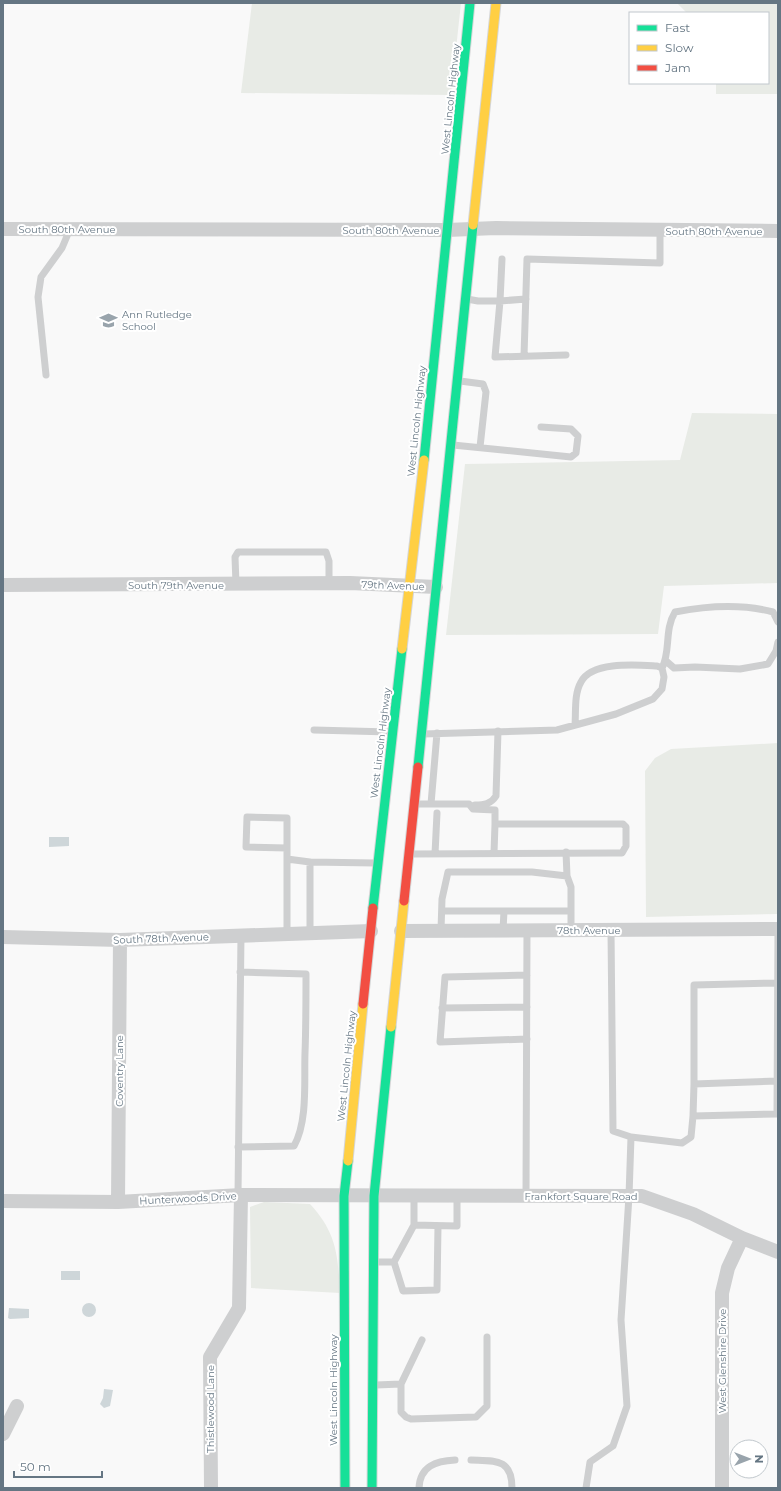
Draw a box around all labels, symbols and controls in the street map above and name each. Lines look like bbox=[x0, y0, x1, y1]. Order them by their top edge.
legend bbox=[629, 12, 769, 84]
text: Fast bbox=[665, 20, 690, 35]
text: Slow bbox=[665, 40, 694, 55]
street label: West Lincoln Highway bbox=[438, 42, 463, 155]
text: Jam bbox=[664, 60, 691, 75]
street label: South 80th Avenue bbox=[19, 223, 115, 236]
street label: South 80th Avenue bbox=[343, 224, 439, 237]
street label: South 80th Avenue bbox=[666, 225, 762, 238]
place label: Ann Rutledge School bbox=[122, 308, 192, 333]
school or university icon: Ann Rutledge School bbox=[99, 310, 119, 330]
street label: West Lincoln Highway bbox=[404, 364, 429, 477]
street label: 79th Avenue bbox=[361, 578, 425, 593]
street label: South 79th Avenue bbox=[128, 579, 224, 592]
street label: West Lincoln Highway bbox=[367, 686, 394, 799]
street label: 78th Avenue bbox=[557, 924, 621, 937]
street label: South 78th Avenue bbox=[113, 930, 209, 947]
street label: West Lincoln Highway bbox=[334, 1009, 359, 1122]
street label: Coventry Lane bbox=[113, 1035, 126, 1107]
street label: Hunterwoods Drive bbox=[139, 1189, 237, 1208]
street label: Frankfort Square Road bbox=[524, 1190, 638, 1203]
street label: West Glenshire Drive bbox=[716, 1309, 729, 1413]
street label: West Lincoln Highway bbox=[327, 1334, 340, 1446]
street label: Thistlewood Lane bbox=[204, 1365, 217, 1453]
north arrow bbox=[729, 1439, 769, 1479]
scale bar bbox=[14, 1453, 102, 1479]
text: N bbox=[752, 1455, 766, 1463]
text: 50 m bbox=[20, 1459, 51, 1474]

